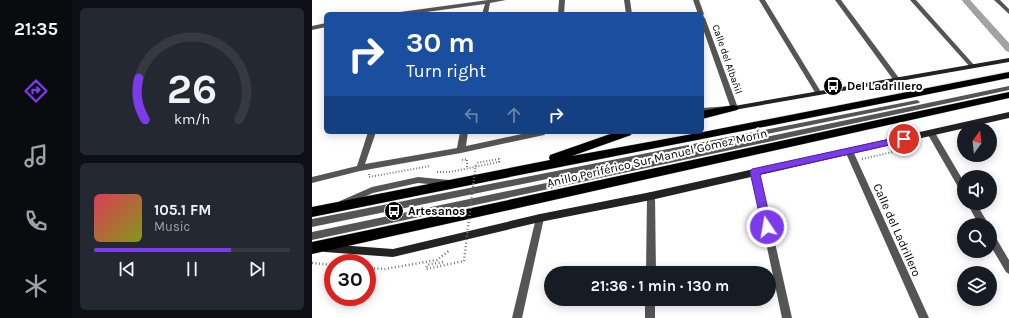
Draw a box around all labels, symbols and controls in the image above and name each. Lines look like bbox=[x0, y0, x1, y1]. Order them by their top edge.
text: 21:35 bbox=[14, 18, 58, 40]
street label: Calle del Albañil bbox=[710, 23, 745, 96]
text: 30 m bbox=[406, 26, 475, 59]
icon: right bbox=[340, 28, 392, 80]
text: Turn right bbox=[406, 60, 486, 82]
text: 26 bbox=[167, 64, 217, 112]
bus stop icon: Del Ladrillero bbox=[822, 75, 844, 97]
icon: directions bbox=[22, 77, 50, 105]
place label: Del Ladrillero bbox=[847, 79, 923, 93]
icon: left bbox=[461, 104, 483, 126]
icon: ahead bbox=[503, 104, 525, 126]
icon: right bbox=[545, 104, 567, 126]
text: km/h bbox=[174, 110, 210, 127]
pin bbox=[887, 122, 921, 156]
north arrow bbox=[957, 122, 997, 162]
map controls bbox=[957, 122, 997, 306]
street label: Anillo Periférico Sur Manuel Gómez Morín bbox=[545, 126, 769, 190]
icon: arrive bbox=[893, 128, 915, 150]
icon: music bbox=[22, 142, 50, 170]
button: sound bbox=[957, 170, 997, 210]
street label: Calle del Ladrillero bbox=[870, 181, 924, 279]
bus stop icon: Artesanos bbox=[383, 200, 405, 222]
text: 105.1 FM bbox=[154, 201, 211, 219]
place label: Artesanos bbox=[408, 204, 465, 218]
position arrow bbox=[746, 206, 788, 248]
icon: phone bbox=[22, 207, 50, 235]
button: search bbox=[957, 218, 997, 258]
text: Music bbox=[154, 219, 190, 234]
speed limit sign: 30 bbox=[324, 254, 376, 306]
icon: previous bbox=[116, 258, 138, 280]
icon: pause bbox=[181, 258, 203, 280]
icon: next bbox=[246, 258, 268, 280]
button: layers bbox=[957, 266, 997, 306]
icon: climate bbox=[22, 272, 50, 300]
text: 21:36 · 1 min · 130 m bbox=[591, 277, 729, 295]

